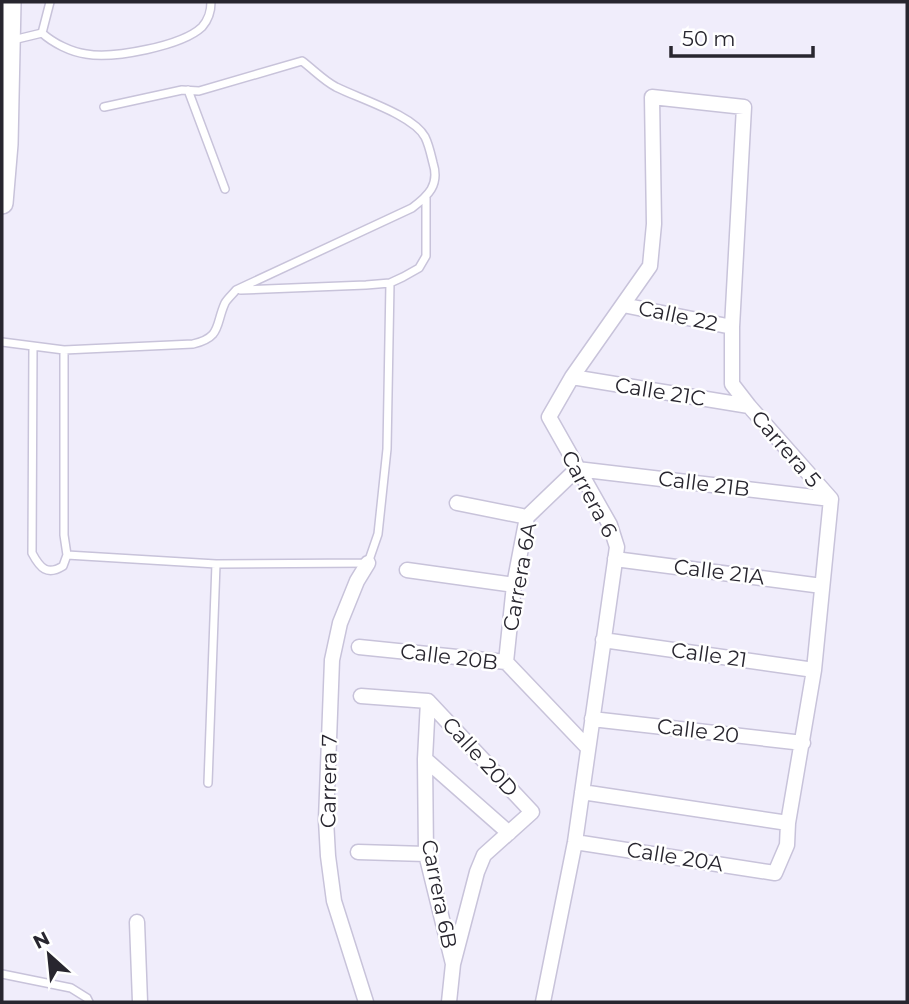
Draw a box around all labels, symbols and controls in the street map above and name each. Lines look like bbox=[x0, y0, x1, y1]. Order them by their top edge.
scale bar bbox=[671, 14, 813, 58]
text: 50 m bbox=[682, 26, 736, 51]
street label: Calle 22 bbox=[636, 295, 720, 336]
street label: Calle 21C bbox=[613, 372, 707, 411]
street label: Carrera 5 bbox=[746, 405, 827, 492]
street label: Carrera 6 bbox=[556, 446, 623, 542]
street label: Calle 21B bbox=[657, 465, 751, 502]
street label: Carrera 6A bbox=[498, 520, 542, 633]
street label: Calle 21A bbox=[672, 554, 767, 590]
street label: Calle 21 bbox=[670, 637, 748, 672]
street label: Calle 20B bbox=[399, 638, 499, 675]
street label: Calle 20D bbox=[437, 712, 524, 802]
street label: Calle 20 bbox=[656, 713, 740, 748]
street label: Carrera 7 bbox=[315, 734, 342, 828]
street label: Carrera 6B bbox=[417, 837, 462, 950]
street label: Calle 20A bbox=[625, 837, 726, 877]
north arrow bbox=[14, 920, 84, 990]
text: N bbox=[29, 927, 54, 954]

